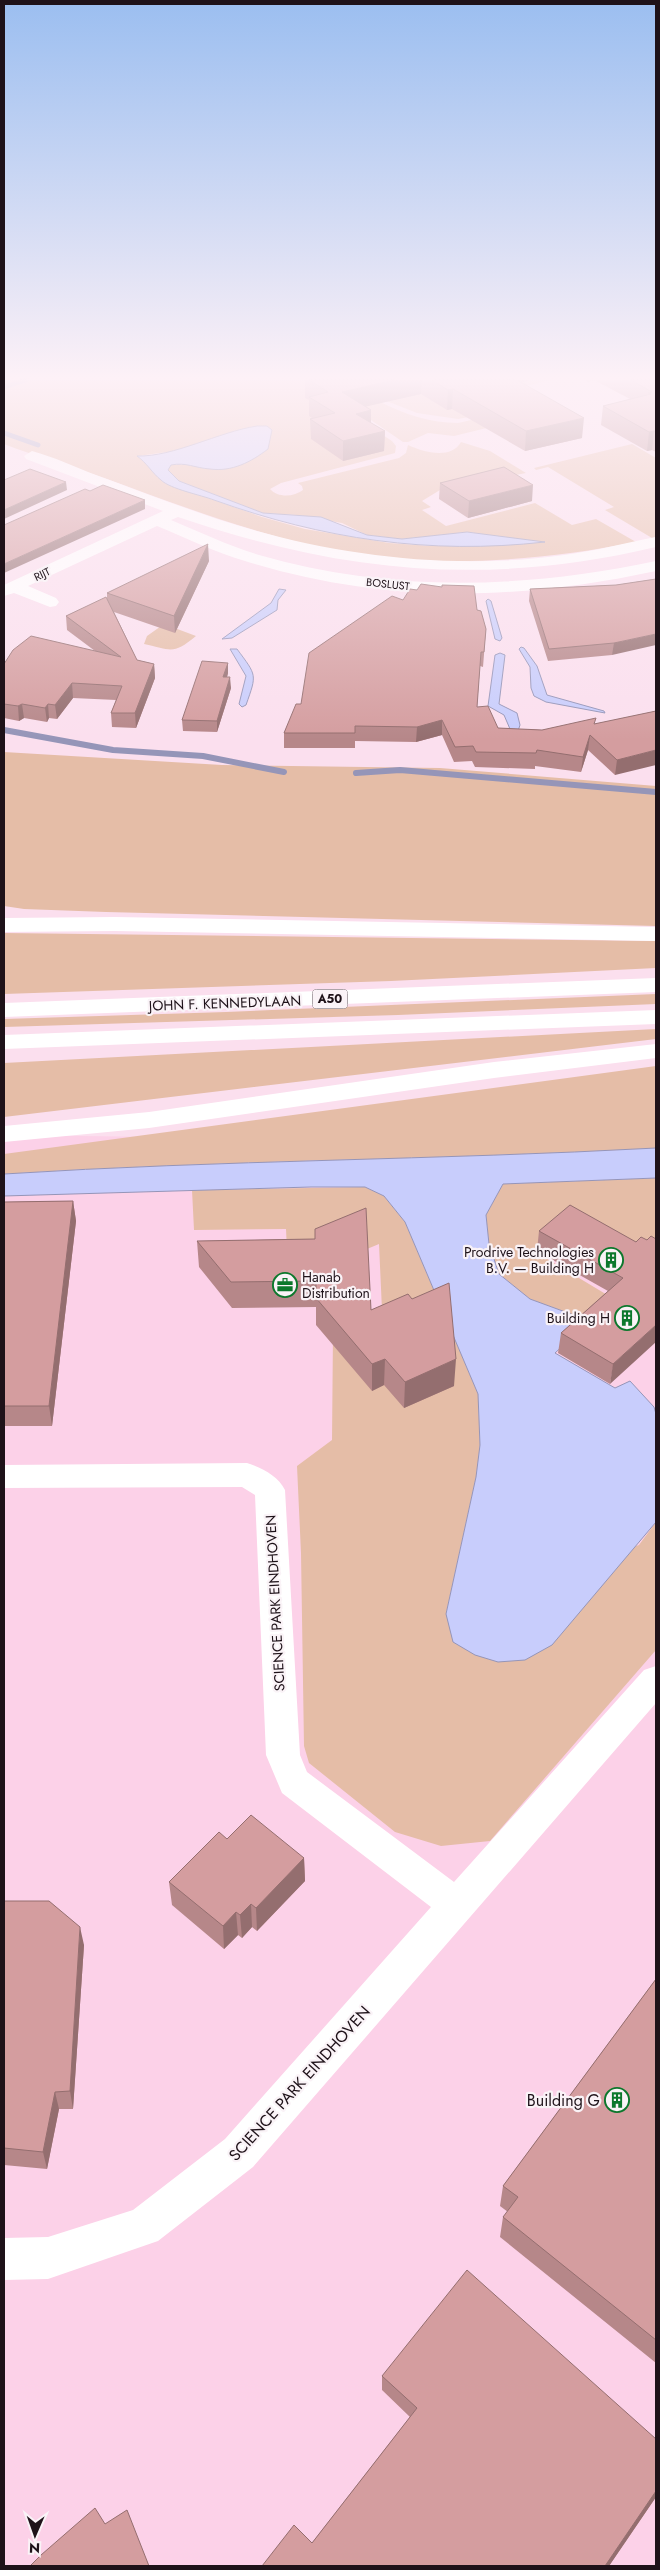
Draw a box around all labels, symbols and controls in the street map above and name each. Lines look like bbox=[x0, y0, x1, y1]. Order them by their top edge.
street label: RIJT bbox=[31, 563, 53, 585]
street label: BOSLUST bbox=[365, 574, 411, 594]
street label: JOHN F. KENNEDYLAAN bbox=[147, 990, 301, 1016]
road number: A50 bbox=[312, 990, 348, 1009]
place label: Prodrive Technologies B.V. — Building H bbox=[464, 1242, 594, 1278]
building icon: Prodrive Technologies B.V. — Building H bbox=[598, 1247, 624, 1273]
place label: Hanab Distribution bbox=[302, 1267, 370, 1303]
office icon: Hanab Distribution bbox=[272, 1272, 298, 1298]
building icon: Building H bbox=[614, 1305, 640, 1331]
place label: Building H bbox=[547, 1308, 610, 1328]
street label: SCIENCE PARK EINDHOVEN bbox=[260, 1514, 290, 1692]
street label: SCIENCE PARK EINDHOVEN bbox=[223, 2001, 375, 2166]
building icon: Building G bbox=[604, 2087, 630, 2113]
place label: Building G bbox=[527, 2089, 600, 2112]
north arrow bbox=[10, 2510, 60, 2560]
text: N bbox=[29, 2538, 40, 2558]

